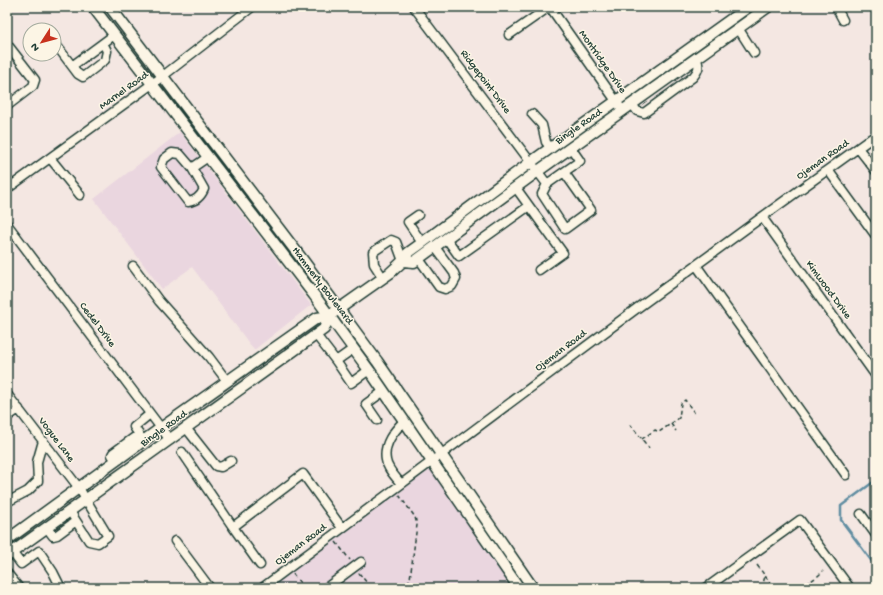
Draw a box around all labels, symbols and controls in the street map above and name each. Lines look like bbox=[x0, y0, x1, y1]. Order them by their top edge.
north arrow bbox=[22, 22, 62, 62]
street label: Montridge Drive bbox=[576, 28, 628, 96]
text: N bbox=[29, 40, 42, 53]
street label: Ridgepoint Drive bbox=[457, 48, 513, 116]
street label: Marnel Road bbox=[97, 68, 152, 113]
street label: Bingle Road bbox=[553, 106, 606, 148]
street label: Ojeman Road bbox=[794, 137, 853, 182]
street label: Hammerly Boulevard bbox=[289, 245, 356, 328]
street label: Kimwood Drive bbox=[803, 258, 853, 322]
street label: Cedel Drive bbox=[76, 300, 118, 350]
street label: Ojeman Road bbox=[533, 327, 590, 374]
street label: Bingle Road bbox=[138, 407, 191, 450]
street label: Vogue Lane bbox=[35, 415, 77, 465]
street label: Ojeman Road bbox=[273, 521, 330, 568]

